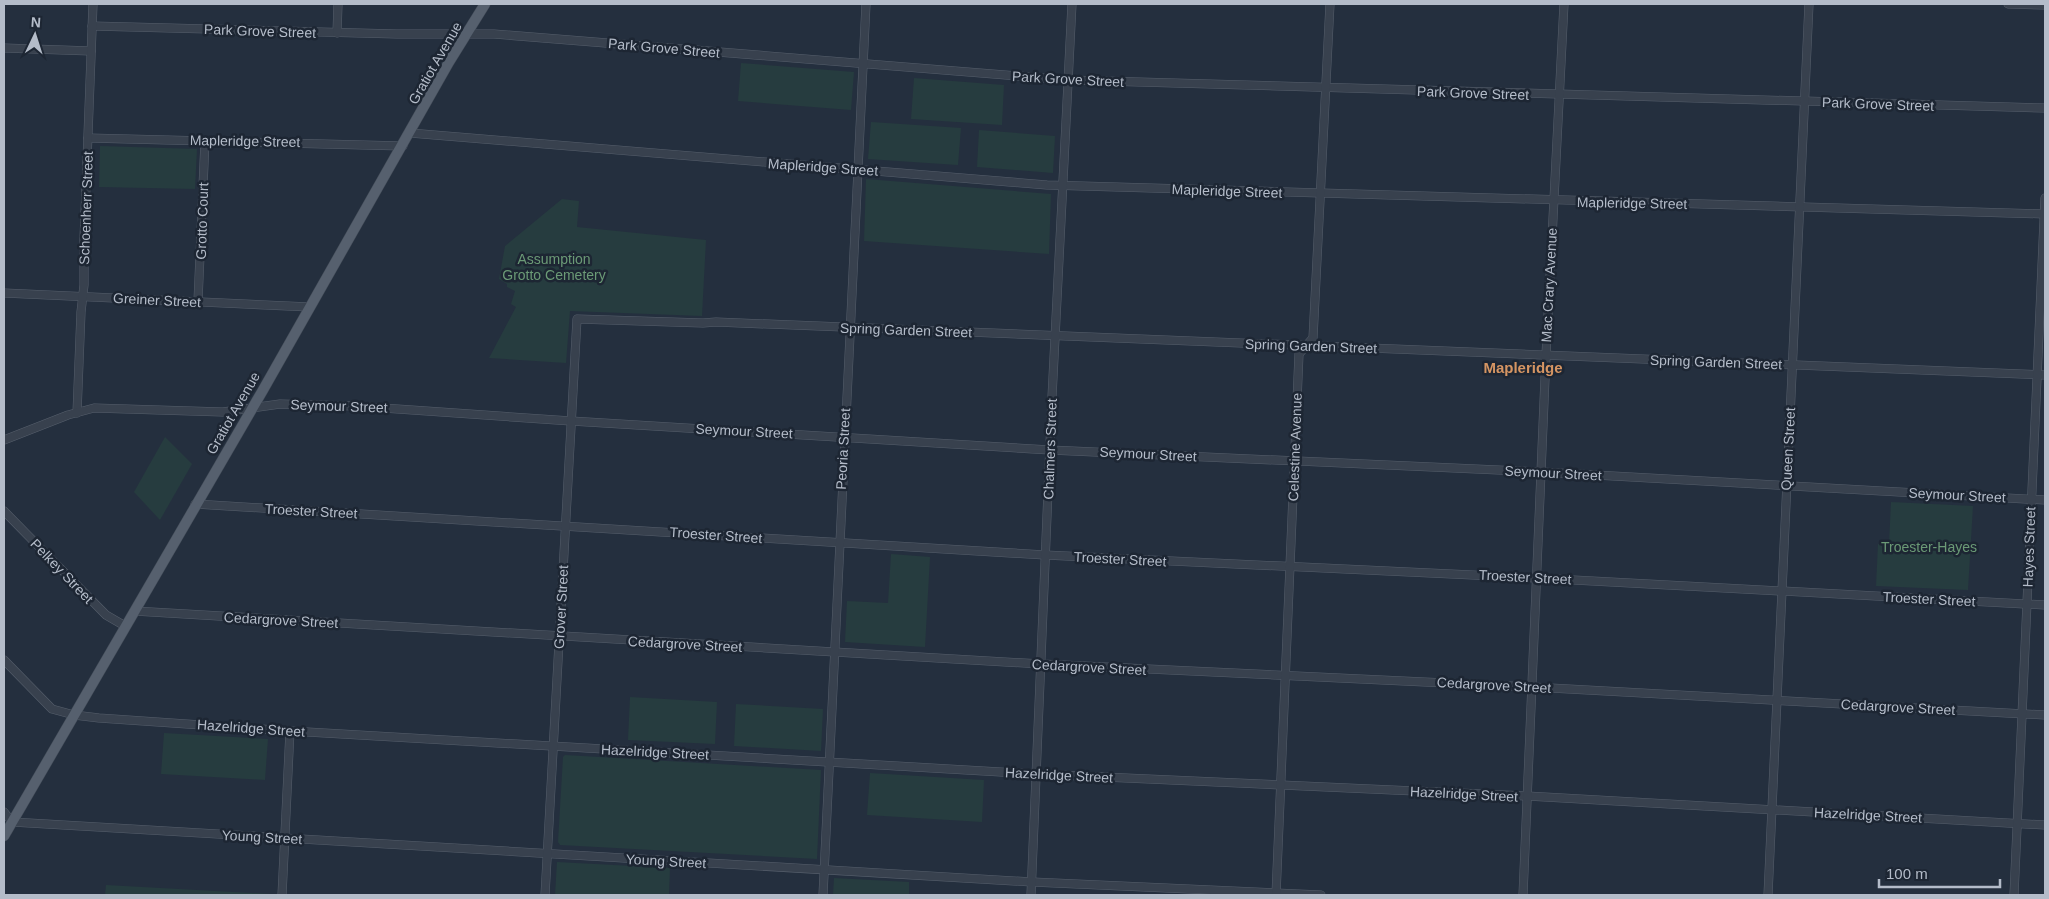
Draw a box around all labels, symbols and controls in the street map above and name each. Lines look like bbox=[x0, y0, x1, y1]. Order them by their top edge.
north arrow bbox=[10, 10, 60, 60]
text: N bbox=[30, 14, 42, 30]
street label: Gratiot Avenue bbox=[405, 19, 465, 107]
street label: Park Grove Street bbox=[204, 21, 316, 41]
street label: Park Grove Street bbox=[607, 35, 721, 61]
street label: Park Grove Street bbox=[1012, 68, 1124, 90]
street label: Park Grove Street bbox=[1417, 83, 1529, 103]
street label: Park Grove Street bbox=[1822, 94, 1934, 114]
street label: Mapleridge Street bbox=[190, 132, 300, 150]
street label: Schoenherr Street bbox=[76, 151, 96, 265]
street label: Mapleridge Street bbox=[767, 155, 879, 179]
street label: Mapleridge Street bbox=[1171, 181, 1283, 201]
street label: Grotto Court bbox=[193, 182, 211, 260]
street label: Mapleridge Street bbox=[1577, 194, 1687, 212]
street label: Mac Crary Avenue bbox=[1538, 227, 1560, 343]
park label: Assumption Grotto Cemetery bbox=[502, 251, 606, 283]
street label: Greiner Street bbox=[113, 290, 201, 310]
street label: Spring Garden Street bbox=[840, 320, 972, 340]
street label: Spring Garden Street bbox=[1245, 336, 1377, 356]
street label: Spring Garden Street bbox=[1650, 352, 1782, 372]
district label: Mapleridge bbox=[1483, 359, 1563, 376]
street label: Gratiot Avenue bbox=[203, 369, 263, 457]
street label: Celestine Avenue bbox=[1285, 392, 1305, 502]
street label: Seymour Street bbox=[290, 396, 388, 416]
street label: Chalmers Street bbox=[1040, 398, 1060, 500]
street label: Queen Street bbox=[1778, 407, 1798, 491]
street label: Peoria Street bbox=[833, 408, 853, 490]
street label: Seymour Street bbox=[695, 420, 793, 442]
street label: Seymour Street bbox=[1099, 443, 1197, 465]
street label: Seymour Street bbox=[1504, 462, 1602, 484]
street label: Seymour Street bbox=[1908, 484, 2006, 506]
street label: Troester Street bbox=[264, 501, 358, 521]
street label: Hayes Street bbox=[2020, 506, 2038, 588]
street label: Troester Street bbox=[669, 524, 763, 546]
street label: Pelkey Street bbox=[27, 535, 97, 607]
park label: Troester-Hayes bbox=[1881, 539, 1977, 555]
street label: Troester Street bbox=[1073, 549, 1167, 569]
street label: Grover Street bbox=[551, 565, 571, 649]
street label: Troester Street bbox=[1478, 567, 1572, 587]
street label: Troester Street bbox=[1882, 589, 1976, 609]
street label: Cedargrove Street bbox=[223, 609, 339, 631]
street label: Cedargrove Street bbox=[627, 633, 743, 655]
street label: Cedargrove Street bbox=[1031, 656, 1147, 678]
street label: Cedargrove Street bbox=[1436, 674, 1552, 696]
street label: Cedargrove Street bbox=[1840, 696, 1956, 718]
street label: Hazelridge Street bbox=[196, 716, 306, 740]
street label: Hazelridge Street bbox=[601, 741, 710, 763]
street label: Hazelridge Street bbox=[1005, 764, 1114, 786]
street label: Hazelridge Street bbox=[1410, 783, 1519, 805]
street label: Hazelridge Street bbox=[1814, 804, 1923, 826]
street label: Young Street bbox=[221, 827, 303, 847]
street label: Young Street bbox=[625, 851, 707, 871]
scale bar bbox=[1879, 856, 2000, 888]
text: 100 m bbox=[1886, 865, 1928, 882]

